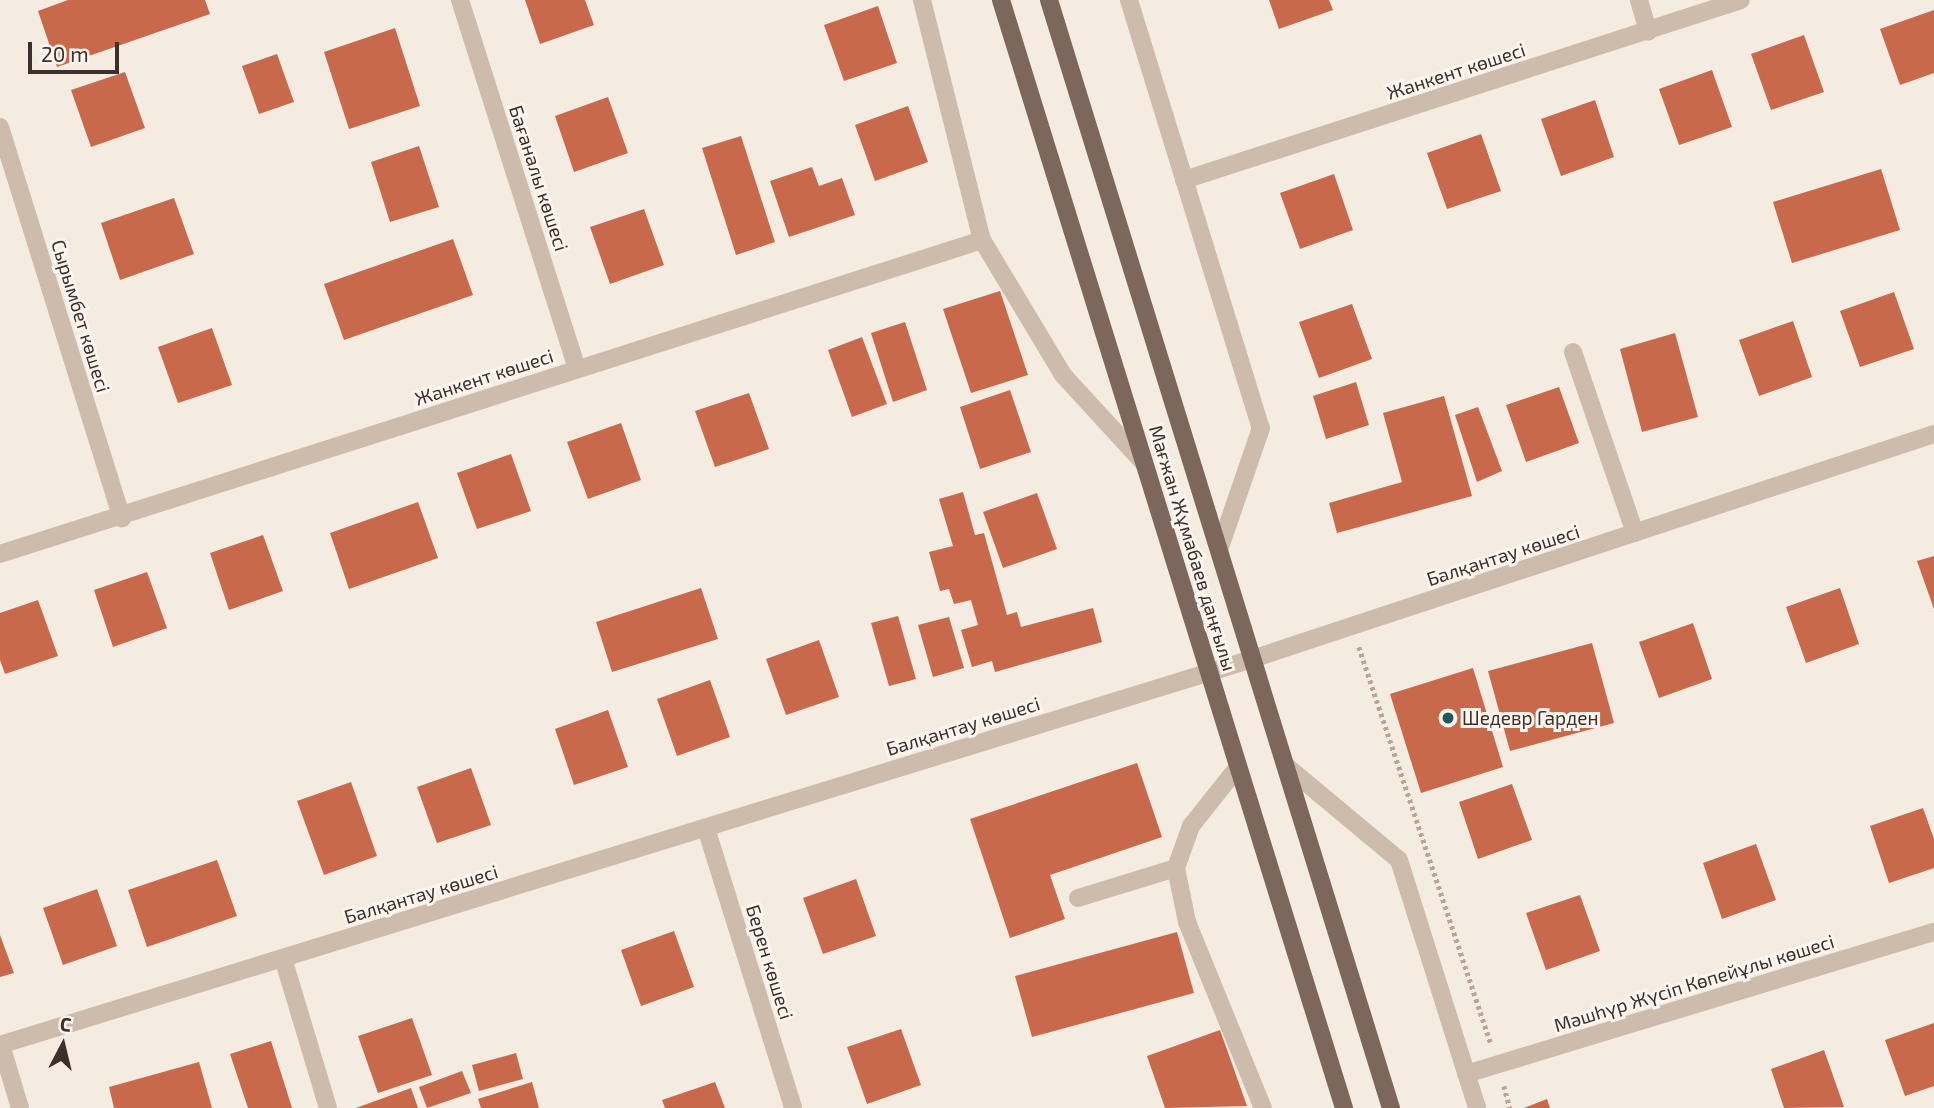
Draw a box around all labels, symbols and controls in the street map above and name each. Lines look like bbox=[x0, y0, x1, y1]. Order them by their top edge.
scale bar bbox=[32, 28, 122, 72]
street label: Жанкент көшесі bbox=[1384, 38, 1528, 104]
text: 20 m bbox=[41, 41, 89, 66]
street label: Бағаналы көшесі bbox=[505, 102, 573, 254]
street label: Сырымбет көшесі bbox=[47, 237, 115, 395]
street label: Жанкент көшесі bbox=[412, 344, 556, 410]
street label: Мағжан Жұмабаев даңғылы bbox=[1145, 422, 1241, 674]
street label: Балқантау көшесі bbox=[1424, 520, 1582, 590]
street label: Балқантау көшесі bbox=[883, 692, 1043, 760]
place label: Шедевр Гарден bbox=[1462, 707, 1599, 729]
marker: Шедевр Гарден bbox=[1440, 710, 1456, 726]
street label: Балқантау көшесі bbox=[341, 860, 501, 928]
street label: Берен көшесі bbox=[742, 902, 798, 1022]
street label: Мәшһүр Жүсіп Көпейұлы көшесі bbox=[1551, 929, 1837, 1037]
north arrow bbox=[28, 1010, 98, 1080]
text: С bbox=[59, 1012, 73, 1036]

